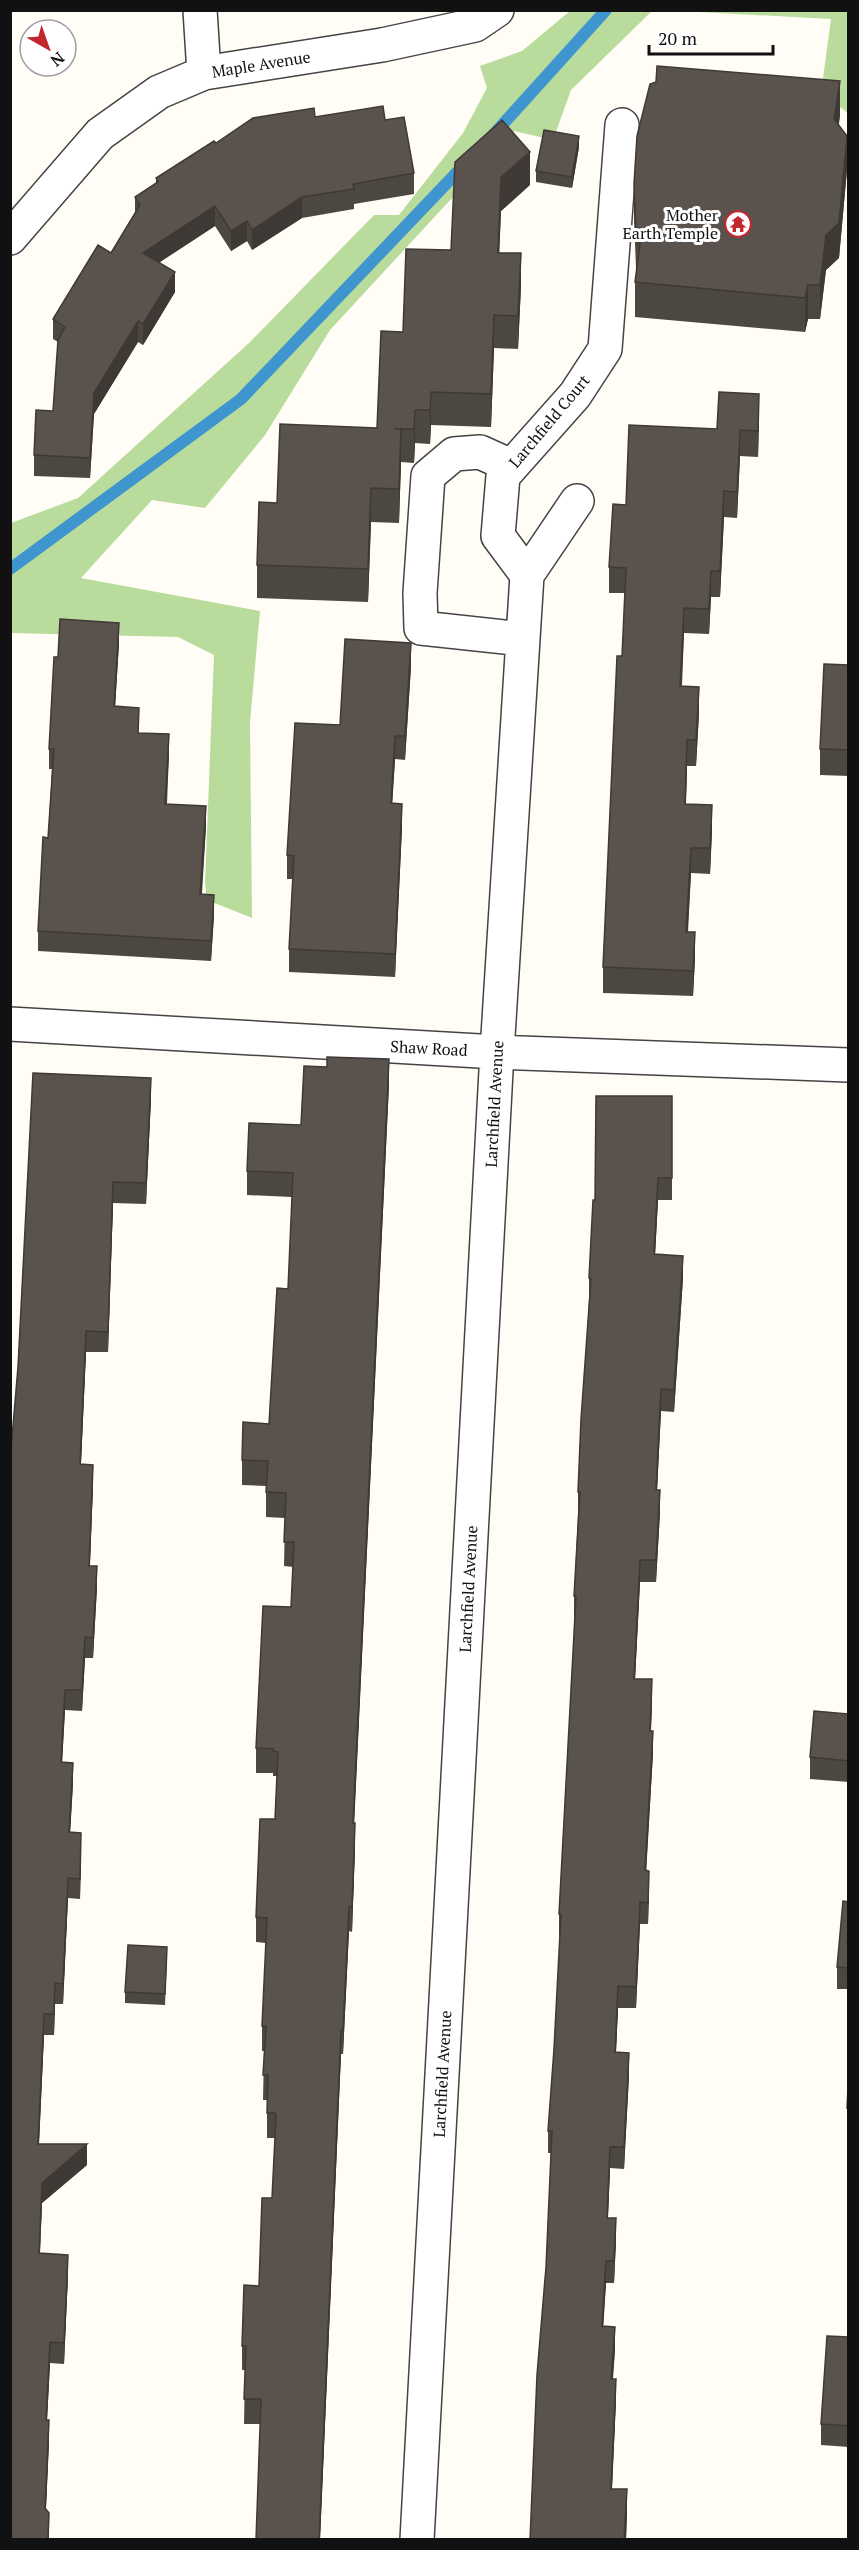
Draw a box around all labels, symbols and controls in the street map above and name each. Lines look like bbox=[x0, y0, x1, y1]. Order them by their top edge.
north arrow bbox=[18, 18, 78, 78]
scale bar bbox=[649, 18, 774, 56]
text: 20 m bbox=[658, 26, 698, 50]
street label: Maple Avenue bbox=[210, 45, 312, 83]
text: N bbox=[46, 47, 69, 72]
place label: Mother Earth Temple bbox=[623, 204, 719, 244]
temple icon: Mother Earth Temple bbox=[723, 209, 753, 239]
street label: Larchfield Court bbox=[504, 370, 594, 472]
street label: Shaw Road bbox=[390, 1035, 468, 1061]
street label: Larchfield Avenue bbox=[480, 1040, 508, 1168]
street label: Larchfield Avenue bbox=[454, 1525, 482, 1653]
street label: Larchfield Avenue bbox=[428, 2010, 456, 2138]

